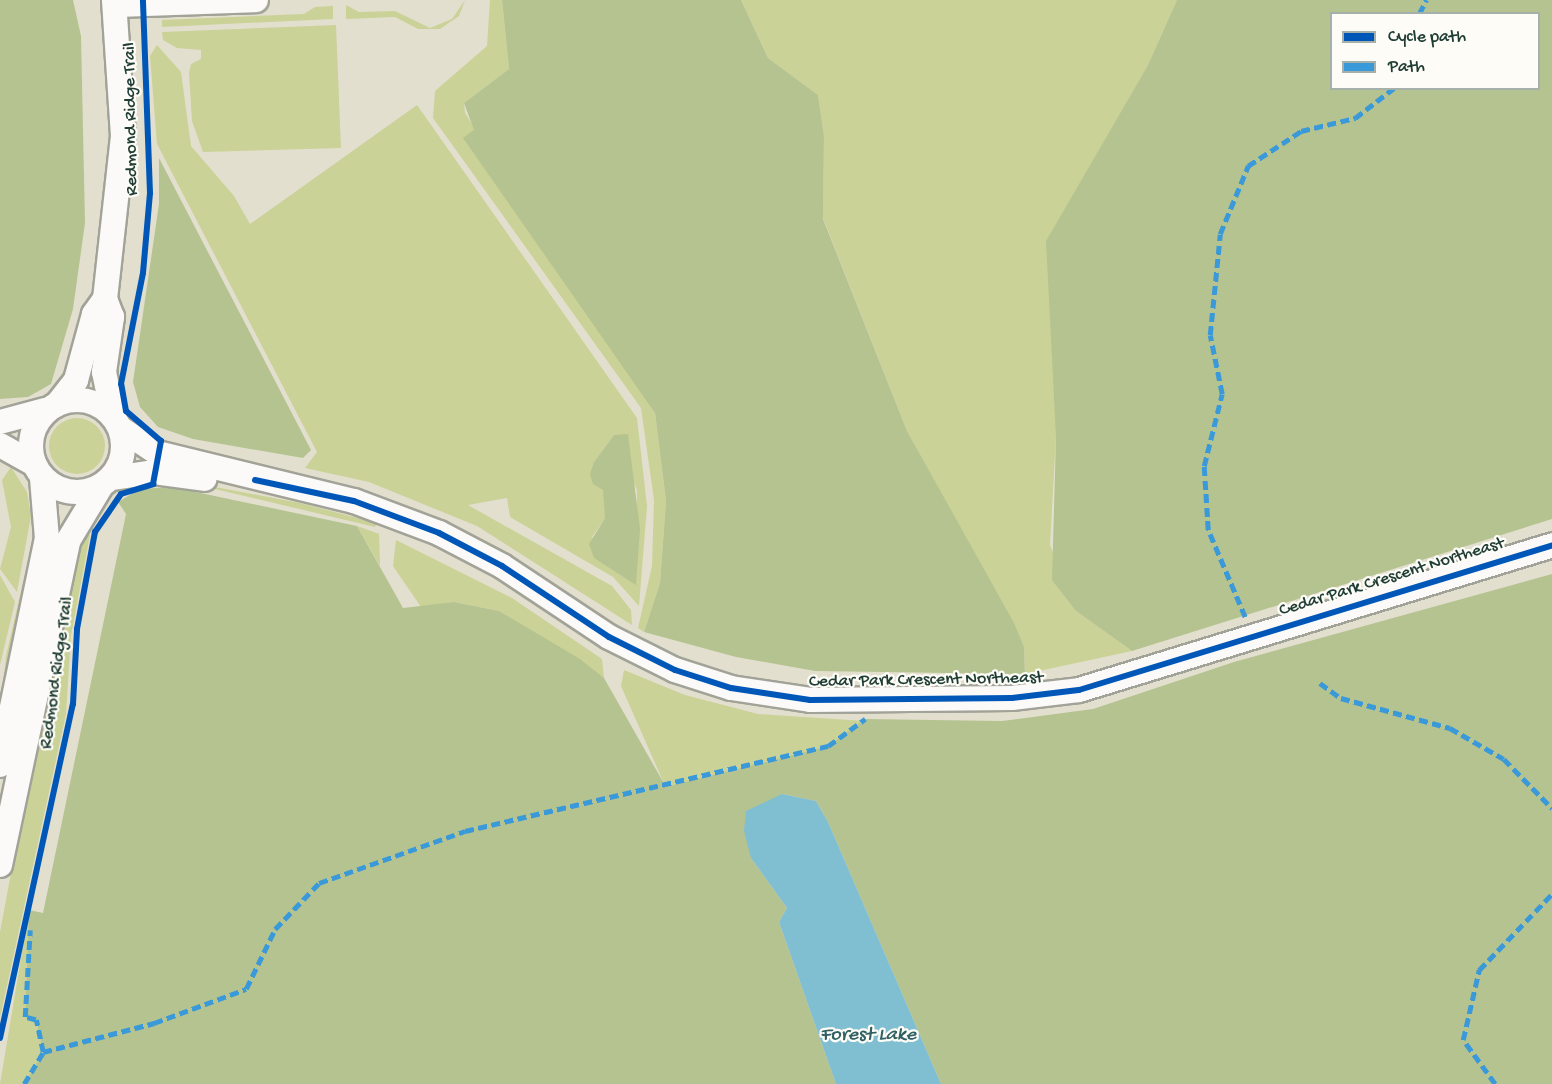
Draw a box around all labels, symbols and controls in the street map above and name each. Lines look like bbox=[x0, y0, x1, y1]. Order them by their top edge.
legend bbox=[1330, 12, 1540, 90]
text: Cycle path bbox=[1388, 27, 1466, 48]
street label: Redmond Ridge Trail bbox=[120, 42, 144, 196]
text: Path bbox=[1388, 57, 1425, 78]
street label: Cedar Park Crescent Northeast bbox=[1277, 533, 1507, 623]
street label: Redmond Ridge Trail bbox=[37, 595, 79, 751]
street label: Cedar Park Crescent Northeast bbox=[809, 668, 1043, 694]
water label: Forest Lake bbox=[820, 1023, 916, 1047]

